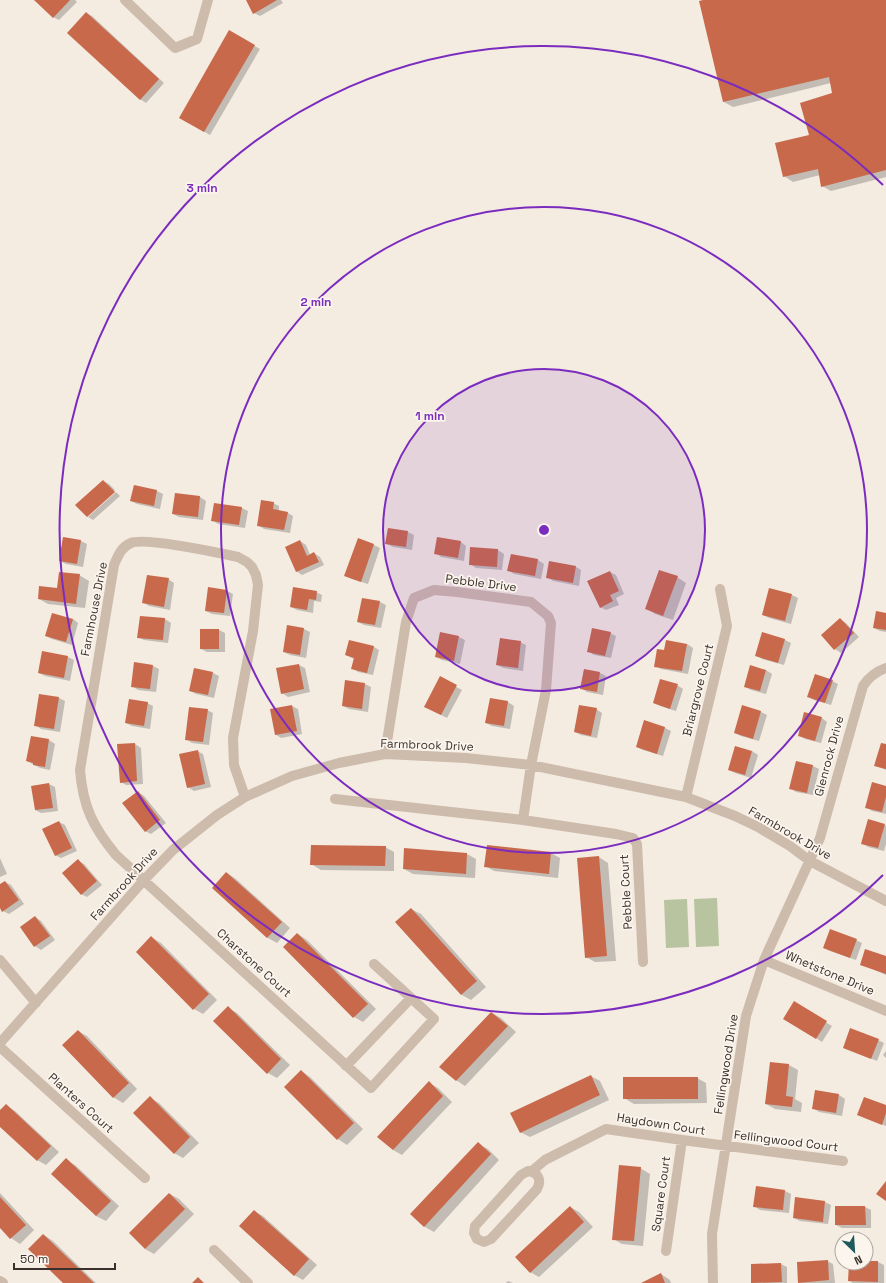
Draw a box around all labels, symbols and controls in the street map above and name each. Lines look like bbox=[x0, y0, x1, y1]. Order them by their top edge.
text: 3 min bbox=[186, 180, 218, 196]
text: 2 min bbox=[300, 294, 332, 310]
text: 1 min bbox=[415, 408, 445, 424]
centre of rings bbox=[537, 523, 551, 537]
street label: Farmhouse Drive bbox=[77, 561, 111, 657]
street label: Pebble Drive bbox=[445, 571, 517, 595]
street label: Briargrove Court bbox=[679, 642, 717, 738]
street label: Glenrock Drive bbox=[811, 714, 847, 798]
street label: Farmbrook Drive bbox=[380, 735, 474, 755]
street label: Farmbrook Drive bbox=[746, 803, 834, 863]
street label: Farmbrook Drive bbox=[87, 844, 161, 924]
street label: Pebble Court bbox=[616, 854, 636, 930]
street label: Charstone Court bbox=[213, 925, 295, 1001]
street label: Whetstone Drive bbox=[783, 947, 877, 999]
street label: Fellingwood Drive bbox=[710, 1013, 742, 1115]
street label: Planters Court bbox=[45, 1069, 117, 1137]
street label: Haydown Court bbox=[616, 1109, 706, 1139]
street label: Fellingwood Court bbox=[733, 1127, 839, 1155]
street label: Square Court bbox=[648, 1155, 674, 1233]
north arrow bbox=[834, 1231, 874, 1271]
scale bar bbox=[14, 1245, 115, 1271]
text: 50 m bbox=[20, 1251, 48, 1267]
text: N bbox=[852, 1252, 865, 1268]

